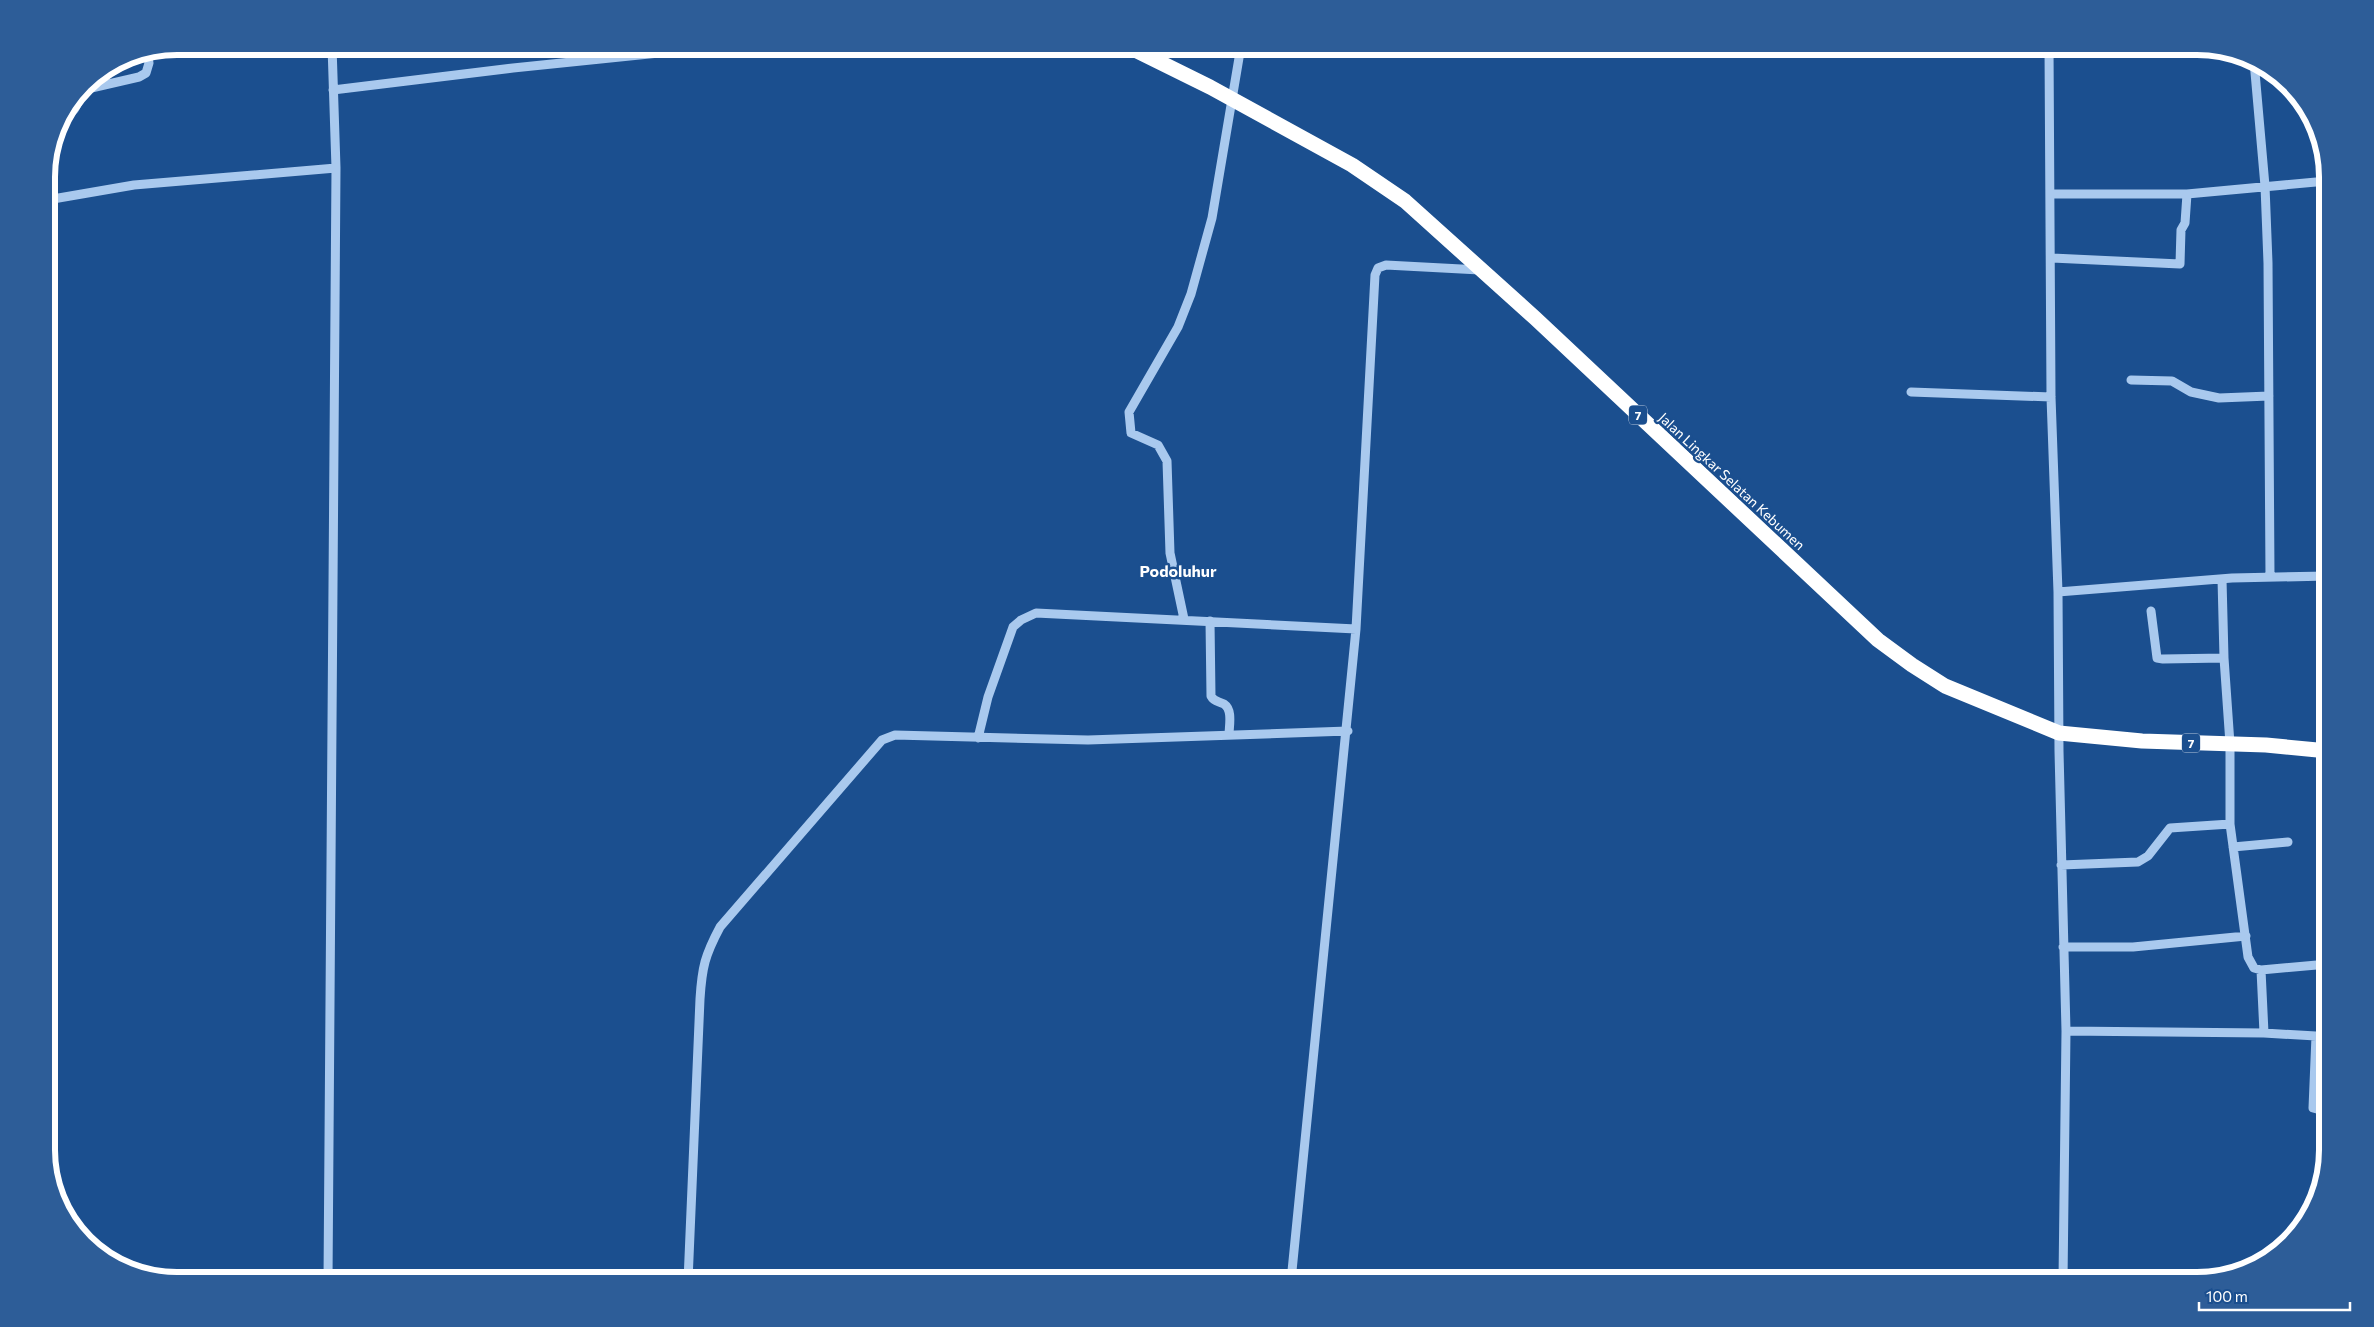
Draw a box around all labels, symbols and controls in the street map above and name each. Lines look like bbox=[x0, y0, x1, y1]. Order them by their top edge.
road number: 7 bbox=[1629, 406, 1647, 424]
street label: Jalan Lingkar Selatan Kebumen bbox=[1655, 409, 1809, 553]
district label: Podoluhur bbox=[1139, 561, 1217, 580]
road number: 7 bbox=[2182, 734, 2200, 752]
scale bar bbox=[2199, 1280, 2350, 1312]
text: 100 m bbox=[2206, 1287, 2248, 1305]

